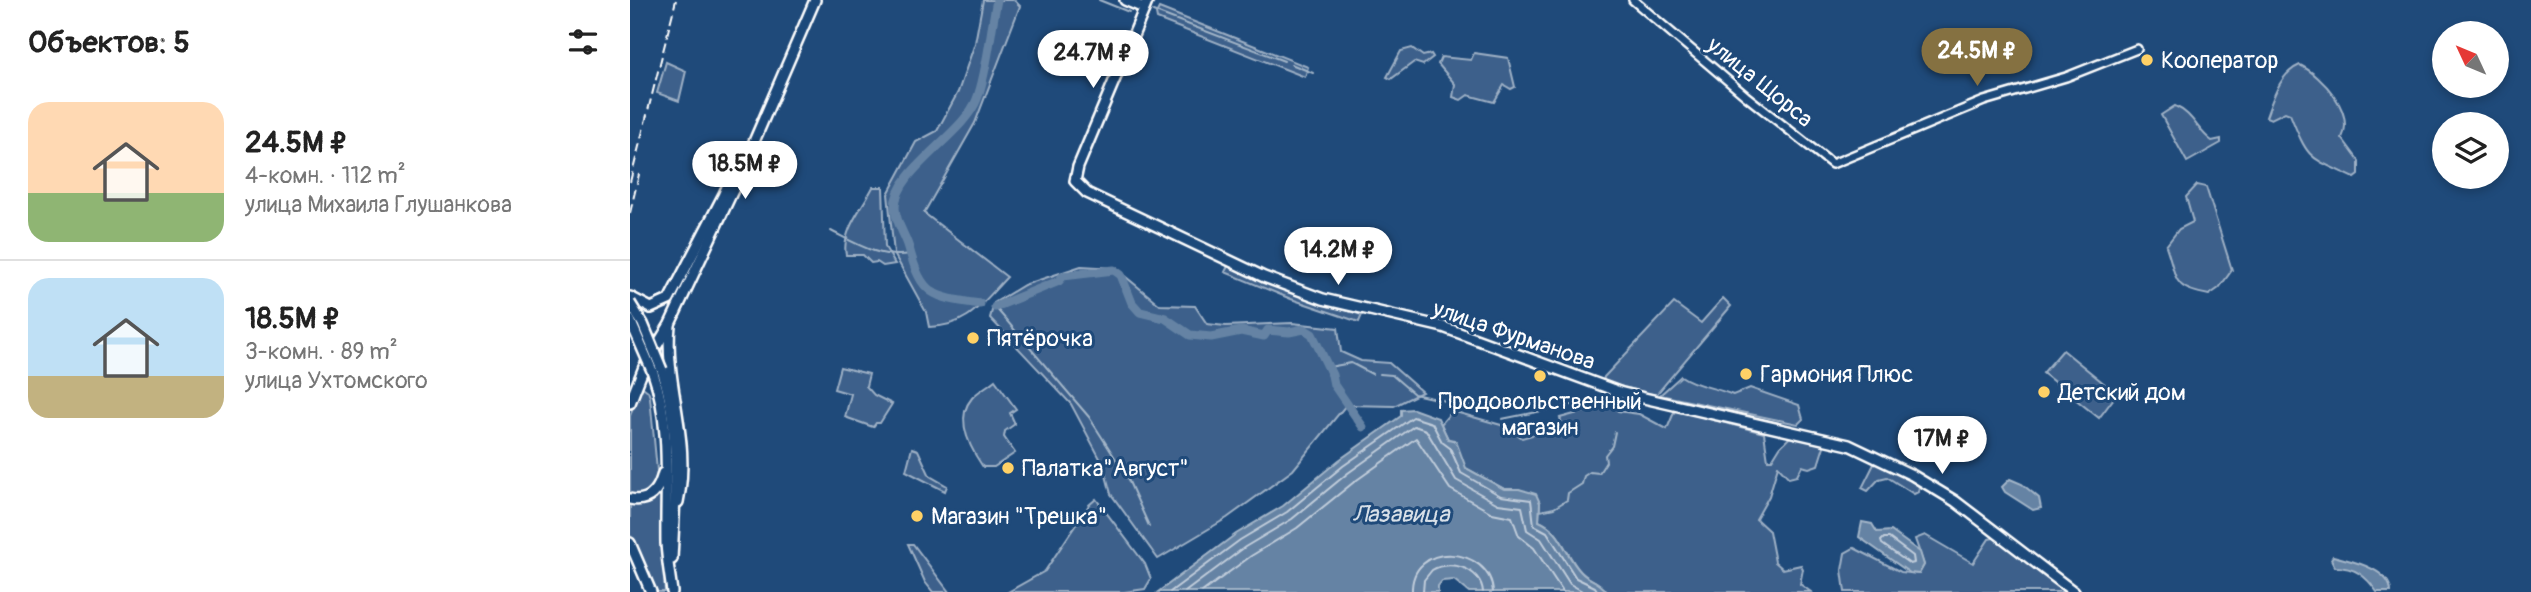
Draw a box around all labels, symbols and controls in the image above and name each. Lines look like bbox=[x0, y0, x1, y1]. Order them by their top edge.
north arrow bbox=[2432, 21, 2510, 98]
map controls bbox=[2432, 21, 2509, 189]
icon: filters bbox=[564, 23, 602, 61]
text: Объектов: 5 bbox=[28, 24, 190, 61]
pin: 24.5M ₽ bbox=[1912, 28, 2042, 88]
street label: улица Щорса bbox=[1700, 30, 1819, 134]
pin: 24.7M ₽ bbox=[1028, 31, 1158, 90]
text: 24.5M ₽ bbox=[1937, 36, 2017, 65]
text: 24.7M ₽ bbox=[1054, 38, 1132, 67]
place label: Кооператор bbox=[2161, 46, 2278, 75]
marker: Кооператор bbox=[2139, 52, 2155, 68]
button: layers bbox=[2432, 112, 2509, 189]
text: 24.5M ₽ bbox=[245, 124, 348, 161]
icon: home bbox=[84, 130, 168, 214]
pin: 18.5M ₽ bbox=[680, 142, 810, 201]
text: 18.5M ₽ bbox=[708, 149, 782, 178]
text: 4-комн. · 112 m² bbox=[245, 161, 406, 190]
text: улица Михаила Глушанкова bbox=[245, 190, 512, 219]
pin: 14.2M ₽ bbox=[1273, 228, 1403, 287]
text: 14.2M ₽ bbox=[1300, 235, 1376, 264]
street label: улица Фурманова bbox=[1428, 293, 1599, 376]
text: 18.5M ₽ bbox=[245, 300, 341, 337]
icon: home bbox=[84, 306, 168, 390]
place label: Пятёрочка bbox=[987, 324, 1093, 353]
marker: Пятёрочка bbox=[965, 330, 981, 346]
text: 3-комн. · 89 m² bbox=[245, 337, 398, 366]
place label: Гармония Плюс bbox=[1760, 360, 1913, 389]
text: улица Ухтомского bbox=[245, 366, 428, 395]
marker: Гармония Плюс bbox=[1738, 366, 1754, 382]
marker: Продовольственный магазин bbox=[1532, 368, 1548, 384]
place label: Детский дом bbox=[2057, 378, 2186, 407]
marker: Детский дом bbox=[2036, 384, 2052, 400]
place label: Продовольственный магазин bbox=[1438, 387, 1642, 442]
pin: 17M ₽ bbox=[1893, 416, 1991, 476]
text: 17M ₽ bbox=[1914, 424, 1970, 453]
place label: Палатка"Август" bbox=[1022, 454, 1189, 483]
marker: Палатка"Август" bbox=[1000, 460, 1016, 476]
water label: Лазавица bbox=[1353, 500, 1451, 529]
place label: Магазин "Трешка" bbox=[931, 502, 1107, 531]
marker: Магазин "Трешка" bbox=[909, 508, 925, 524]

